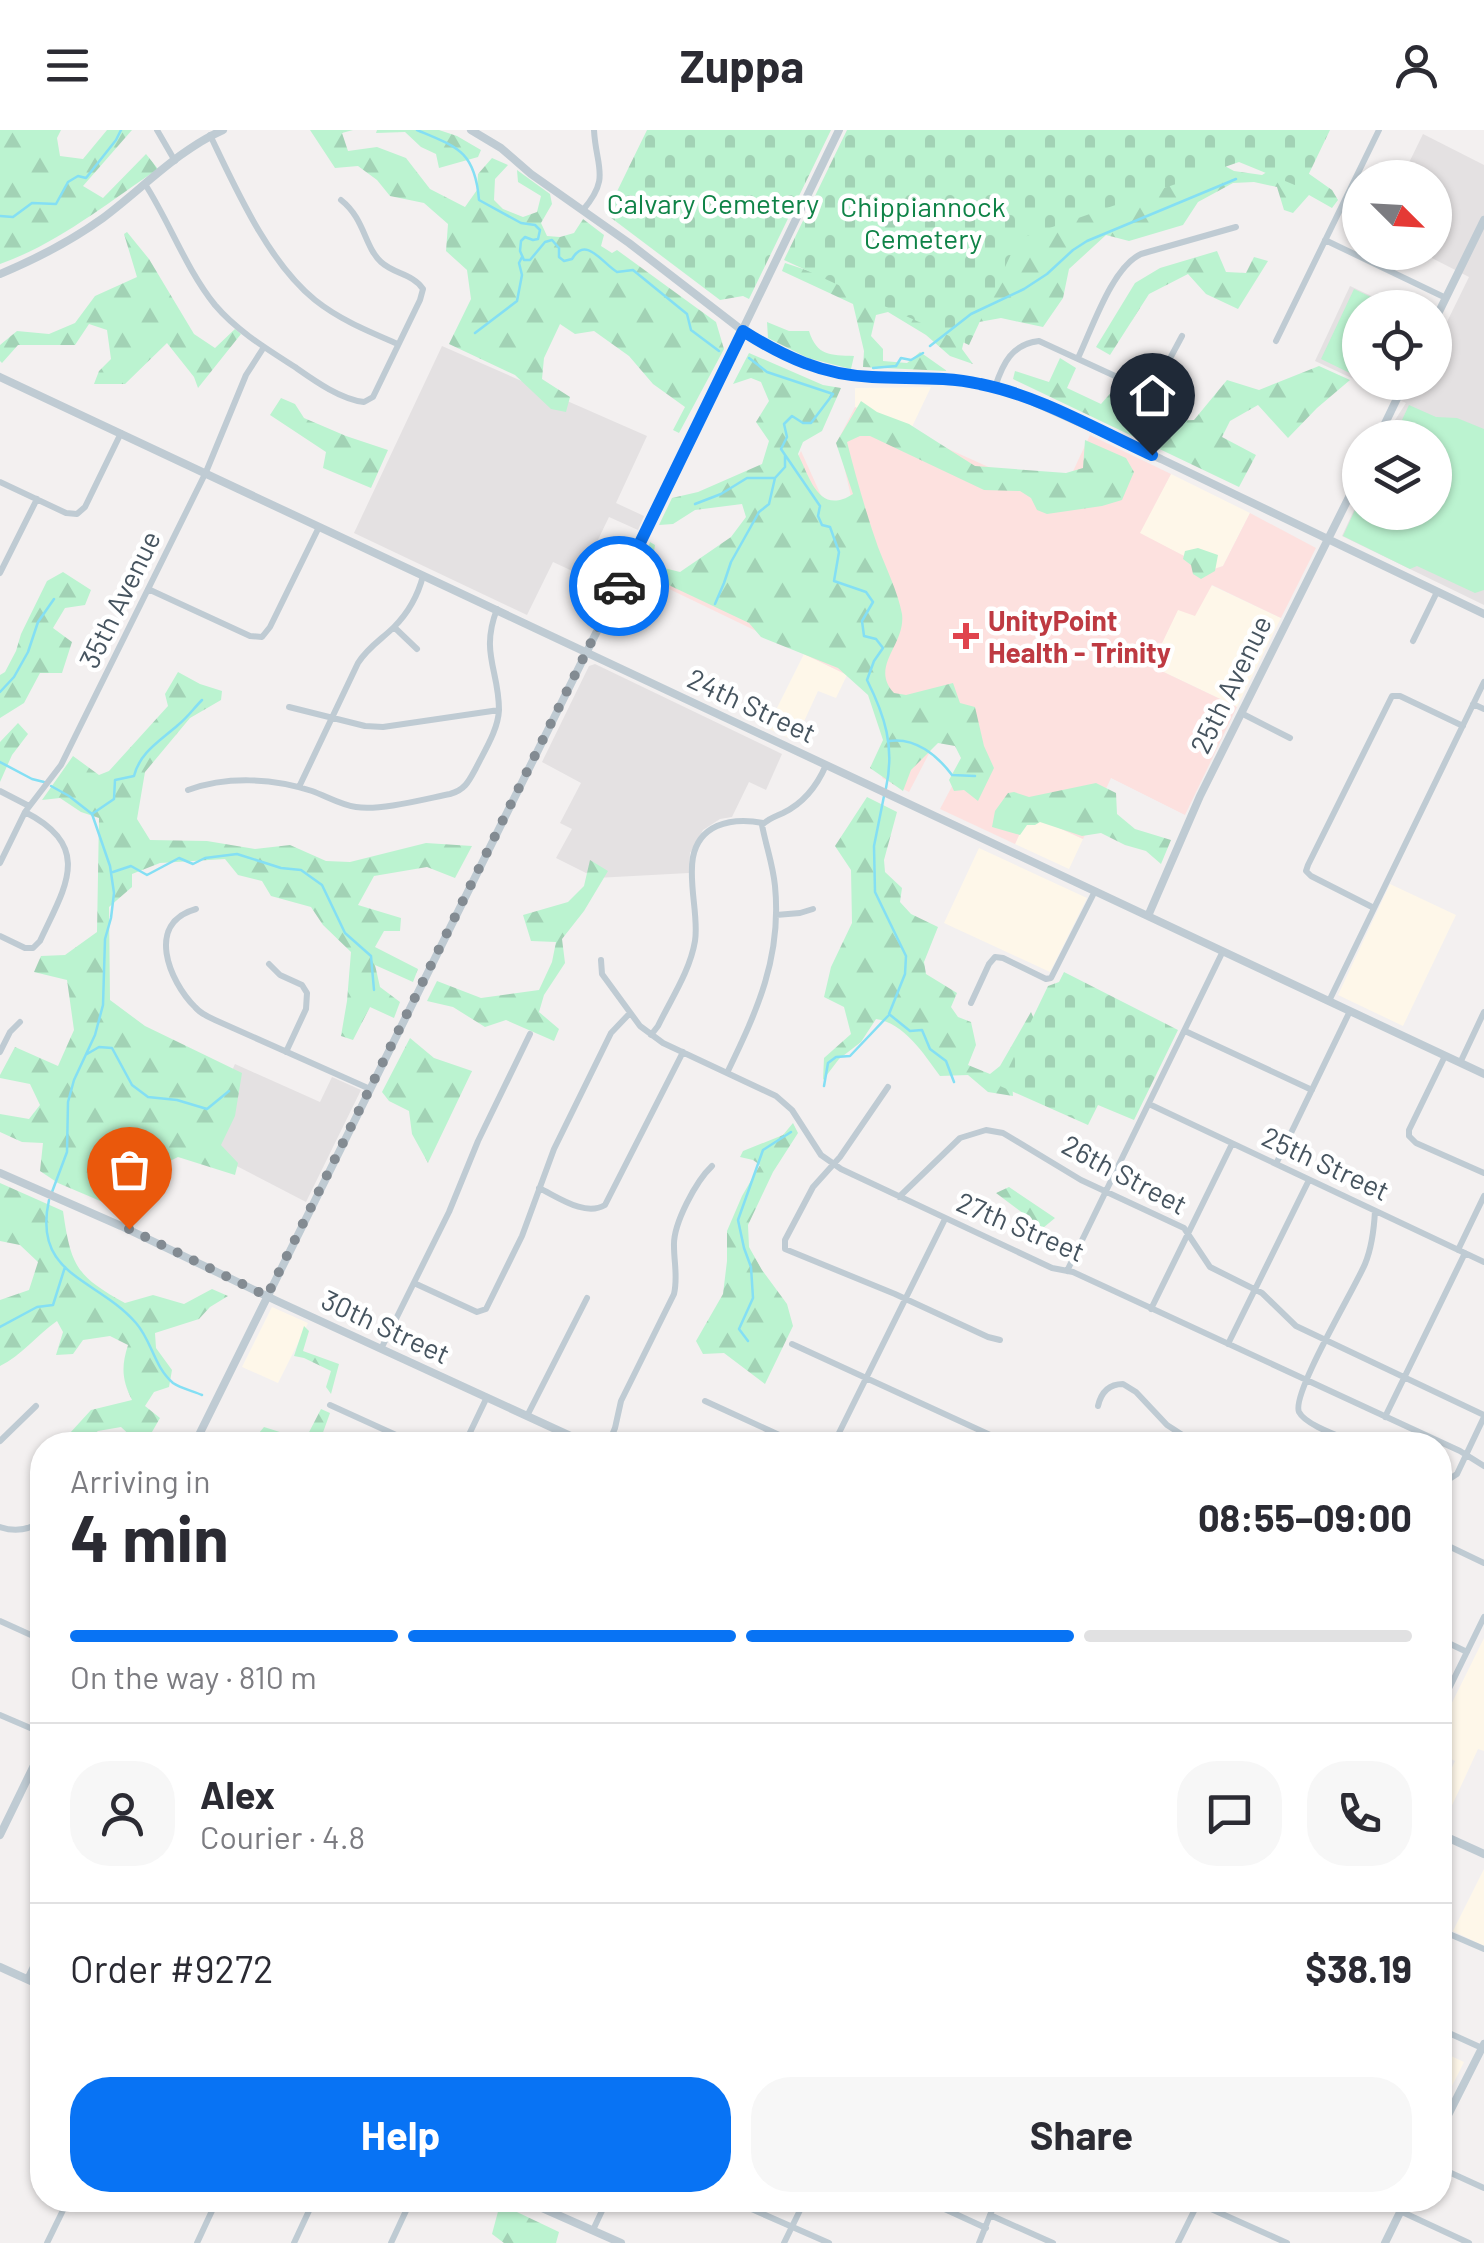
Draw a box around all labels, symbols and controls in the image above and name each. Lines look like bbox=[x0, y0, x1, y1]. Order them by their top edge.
icon: menu bbox=[40, 38, 95, 93]
text: Zuppa bbox=[680, 38, 804, 92]
icon: person bbox=[1389, 38, 1444, 93]
north arrow bbox=[1342, 160, 1452, 270]
map controls bbox=[1342, 160, 1452, 530]
park label: Calvary Cemetery bbox=[607, 186, 819, 220]
park label: Chippiannock Cemetery bbox=[840, 189, 1006, 255]
button: locate bbox=[1342, 290, 1452, 400]
pin bbox=[1110, 353, 1195, 456]
icon: home bbox=[1125, 368, 1180, 423]
button: layers bbox=[1342, 420, 1452, 530]
street label: 35th Avenue bbox=[71, 525, 167, 673]
courier bbox=[569, 536, 669, 636]
icon: car bbox=[592, 559, 647, 614]
place label: UnityPoint Health - Trinity bbox=[988, 603, 1171, 669]
street label: 25th Avenue bbox=[1182, 609, 1278, 759]
marker: UnityPoint Health - Trinity bbox=[953, 623, 979, 649]
street label: 24th Street bbox=[682, 660, 822, 750]
street label: 25th Street bbox=[1257, 1119, 1395, 1207]
pin bbox=[87, 1127, 172, 1230]
street label: 26th Street bbox=[1057, 1127, 1193, 1221]
icon: bag bbox=[102, 1142, 157, 1197]
street label: 27th Street bbox=[952, 1184, 1090, 1268]
street label: 30th Street bbox=[316, 1282, 456, 1370]
text: Arriving in bbox=[70, 1461, 210, 1499]
text: 08:55–09:00 bbox=[1198, 1494, 1412, 1540]
text: 4 min bbox=[70, 1497, 229, 1575]
text: On the way · 810 m bbox=[70, 1657, 317, 1695]
button: person bbox=[70, 1761, 175, 1866]
button: chat bbox=[1177, 1761, 1282, 1866]
button: phone bbox=[1307, 1761, 1412, 1866]
text: Alex bbox=[200, 1771, 275, 1817]
text: Courier · 4.8 bbox=[200, 1817, 365, 1855]
text: Order #9272 bbox=[70, 1945, 273, 1991]
text: $38.19 bbox=[1305, 1945, 1412, 1991]
button: Help bbox=[70, 2077, 731, 2192]
button: Share bbox=[751, 2077, 1412, 2192]

